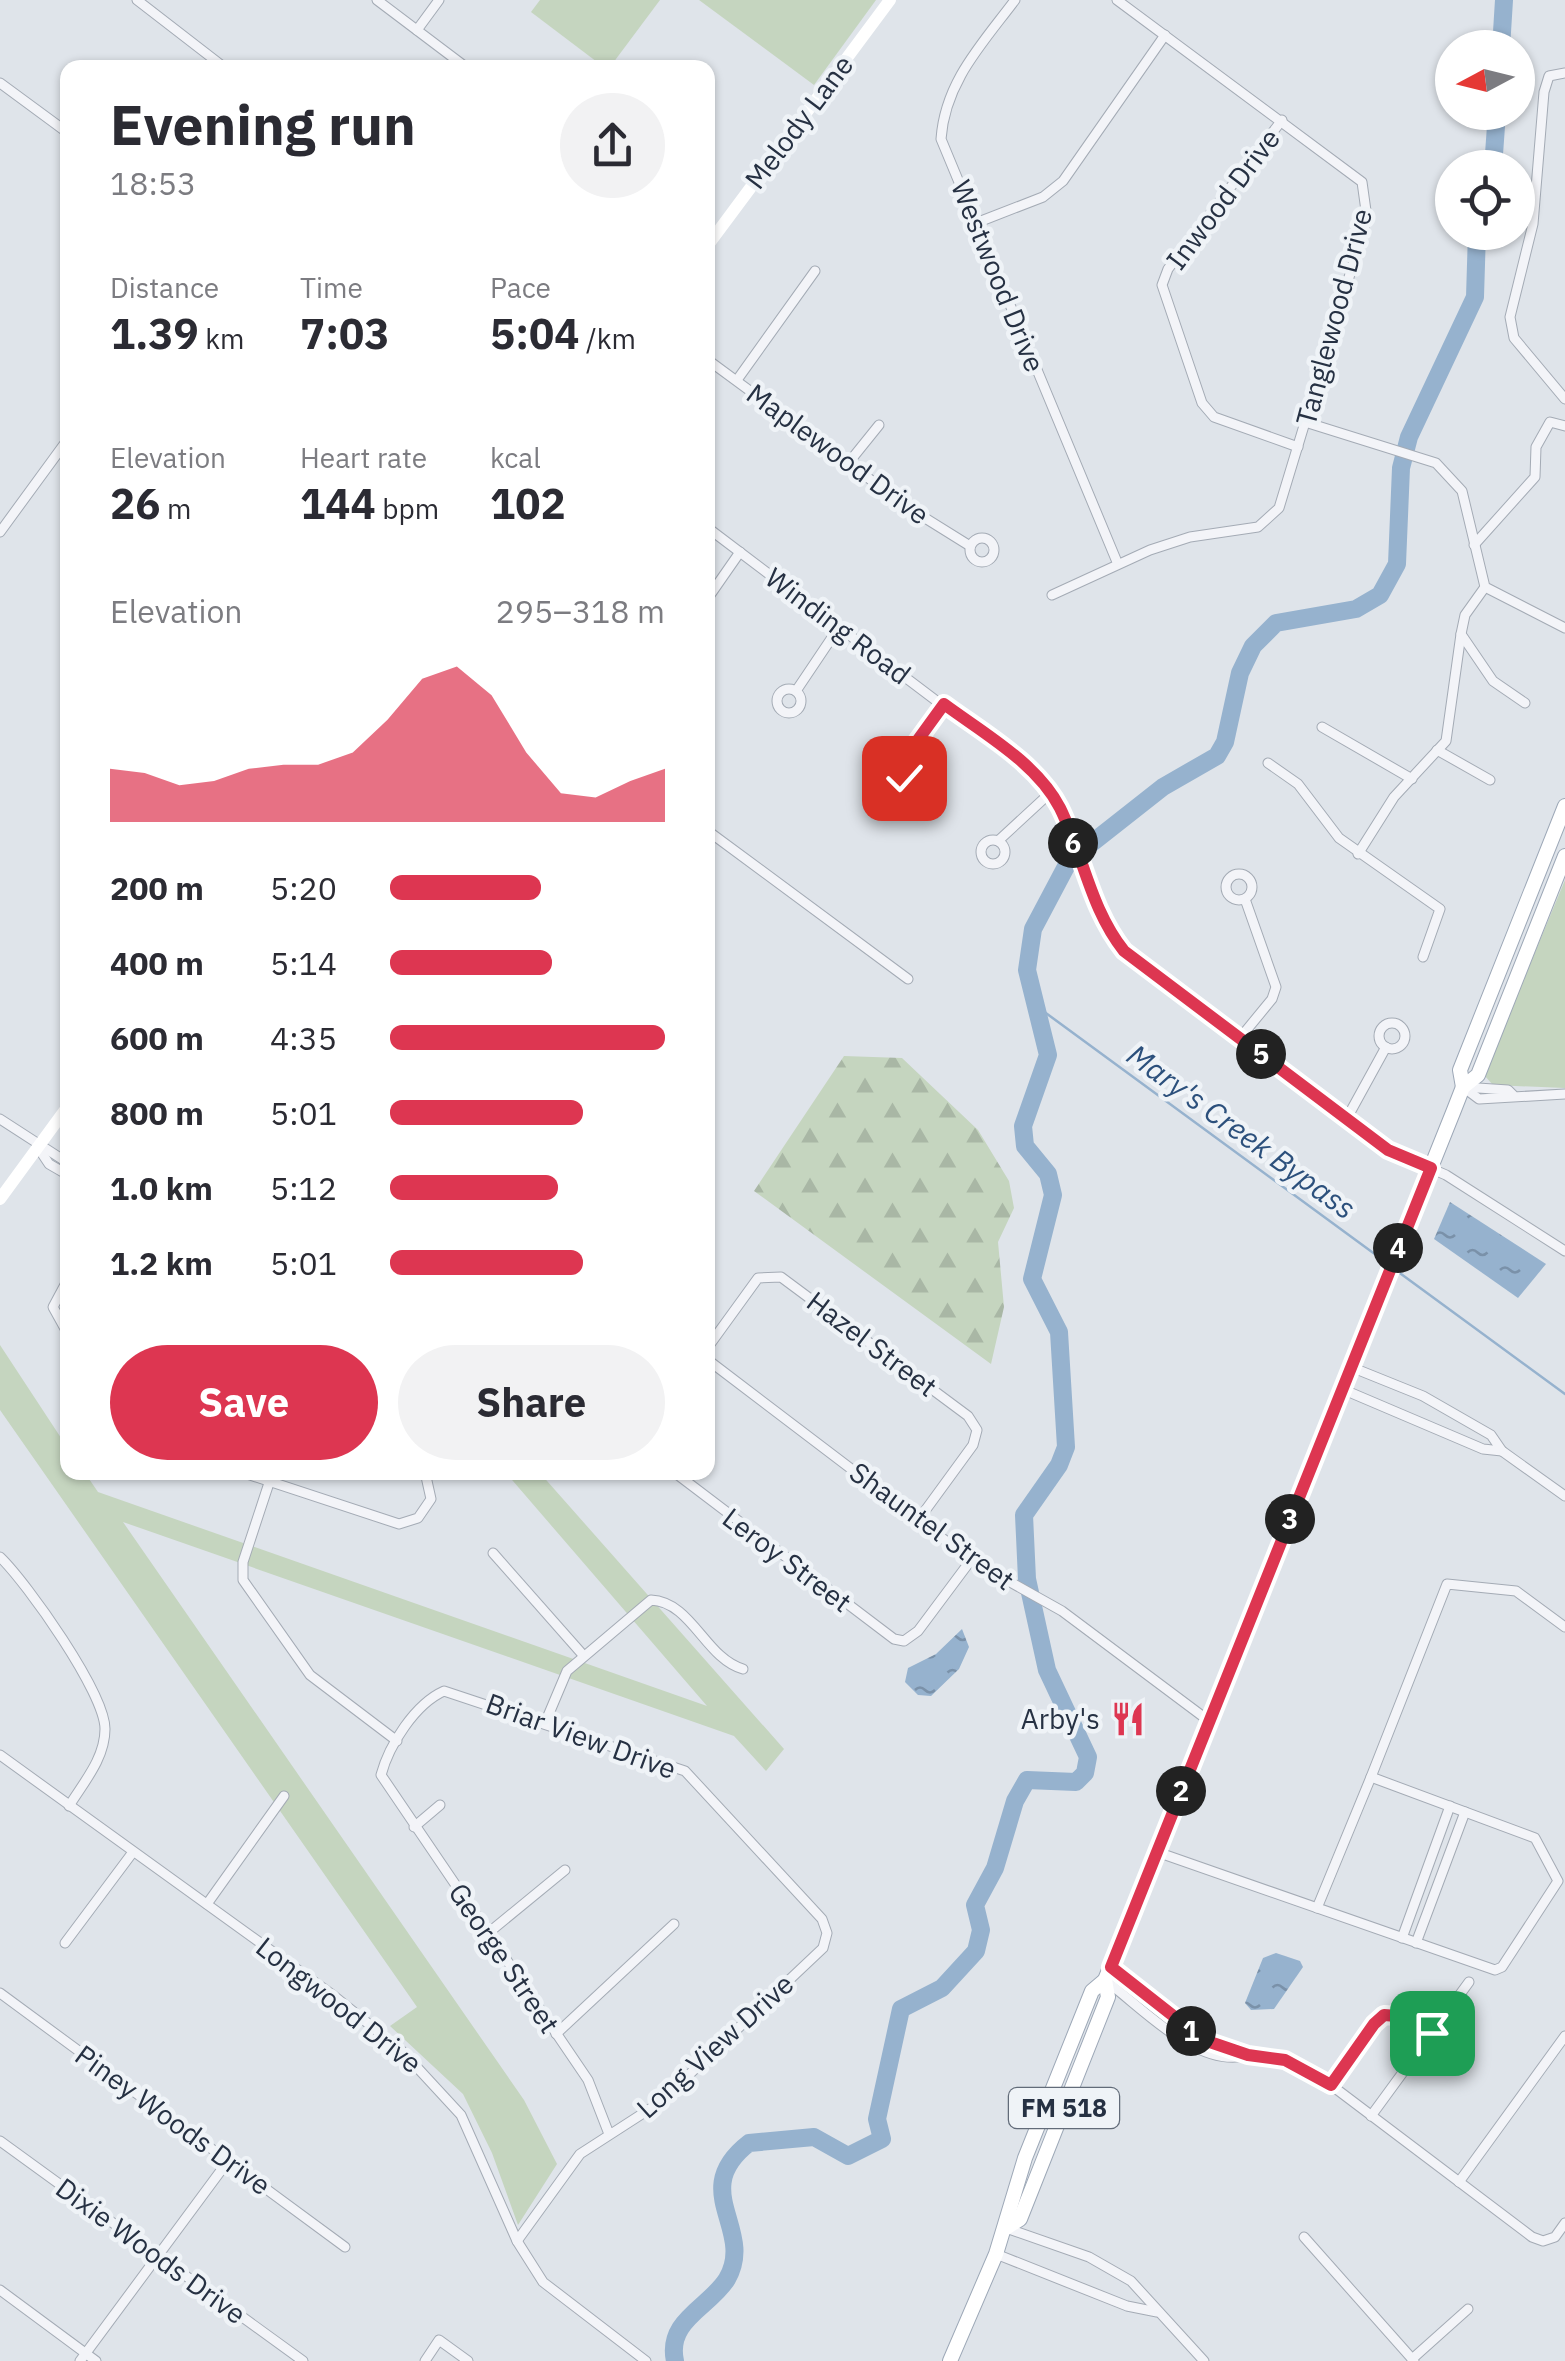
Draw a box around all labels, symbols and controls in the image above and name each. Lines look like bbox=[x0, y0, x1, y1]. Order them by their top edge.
north arrow bbox=[1435, 30, 1535, 130]
map controls bbox=[1435, 30, 1535, 250]
street label: Melody Lane bbox=[736, 47, 861, 196]
text: Evening run bbox=[110, 89, 416, 160]
button: share bbox=[560, 93, 665, 198]
street label: Inwood Drive bbox=[1157, 121, 1288, 277]
button: locate bbox=[1435, 150, 1535, 250]
text: 18:53 bbox=[110, 162, 196, 204]
street label: Westwood Drive bbox=[943, 174, 1054, 377]
street label: Tanglewood Drive bbox=[1287, 204, 1380, 429]
text: Distance bbox=[110, 269, 219, 306]
text: Time bbox=[300, 269, 363, 306]
text: Pace bbox=[490, 269, 551, 306]
text: 1.39 bbox=[110, 306, 199, 361]
text: 7:03 bbox=[300, 306, 389, 361]
text: 5:04 bbox=[490, 306, 579, 361]
text: km bbox=[199, 320, 244, 357]
text: /km bbox=[579, 320, 636, 357]
street label: Maplewood Drive bbox=[740, 375, 937, 532]
text: Elevation bbox=[110, 439, 226, 476]
text: Heart rate bbox=[300, 439, 427, 476]
text: kcal bbox=[490, 439, 541, 476]
text: 26 bbox=[110, 476, 160, 531]
text: 144 bbox=[300, 476, 376, 531]
text: 102 bbox=[490, 476, 566, 531]
text: m bbox=[160, 490, 191, 527]
text: bpm bbox=[376, 490, 439, 527]
street label: Winding Road bbox=[758, 559, 918, 692]
text: Elevation bbox=[110, 590, 243, 632]
text: 295–318 m bbox=[495, 590, 665, 632]
pin bbox=[862, 736, 947, 821]
icon: check bbox=[877, 751, 932, 806]
pin: 6 bbox=[1048, 818, 1098, 868]
text: 6 bbox=[1065, 824, 1081, 861]
text: 200 m bbox=[110, 867, 204, 909]
text: 5:20 bbox=[270, 867, 337, 909]
text: 400 m bbox=[110, 942, 204, 984]
text: 5:14 bbox=[270, 942, 337, 984]
text: 600 m bbox=[110, 1017, 204, 1059]
text: 4:35 bbox=[270, 1017, 337, 1059]
pin: 5 bbox=[1236, 1029, 1286, 1079]
water label: Mary's Creek Bypass bbox=[1120, 1035, 1364, 1227]
text: 5 bbox=[1253, 1035, 1269, 1072]
text: 800 m bbox=[110, 1092, 204, 1134]
text: 5:01 bbox=[270, 1092, 337, 1134]
text: 1.0 km bbox=[110, 1167, 213, 1209]
text: 5:12 bbox=[270, 1167, 337, 1209]
pin: 4 bbox=[1373, 1223, 1423, 1273]
text: 4 bbox=[1390, 1229, 1406, 1266]
text: 1.2 km bbox=[110, 1242, 213, 1284]
text: 5:01 bbox=[270, 1242, 337, 1284]
street label: Hazel Street bbox=[800, 1283, 945, 1405]
button: Save bbox=[110, 1345, 378, 1460]
button: Share bbox=[398, 1345, 665, 1460]
street label: Shauntel Street bbox=[843, 1453, 1022, 1598]
pin: 3 bbox=[1265, 1494, 1315, 1544]
street label: Leroy Street bbox=[715, 1499, 859, 1620]
text: 3 bbox=[1282, 1500, 1298, 1537]
street label: Briar View Drive bbox=[481, 1684, 681, 1787]
place label: Arby's bbox=[1021, 1700, 1100, 1737]
restaurant icon: Arby's bbox=[1109, 1700, 1147, 1738]
pin: 2 bbox=[1156, 1766, 1206, 1816]
text: 2 bbox=[1173, 1772, 1189, 1809]
street label: George Street bbox=[441, 1875, 568, 2040]
street label: Longwood Drive bbox=[249, 1928, 430, 2081]
street label: Long View Drive bbox=[628, 1965, 801, 2126]
pin bbox=[1390, 1991, 1475, 2076]
pin: 1 bbox=[1166, 2006, 1216, 2056]
icon: arrive bbox=[1405, 2006, 1460, 2061]
text: 1 bbox=[1183, 2012, 1199, 2049]
street label: Piney Woods Drive bbox=[68, 2036, 278, 2203]
road number: FM 518 bbox=[1009, 2088, 1119, 2128]
street label: Dixie Woods Drive bbox=[49, 2169, 254, 2332]

